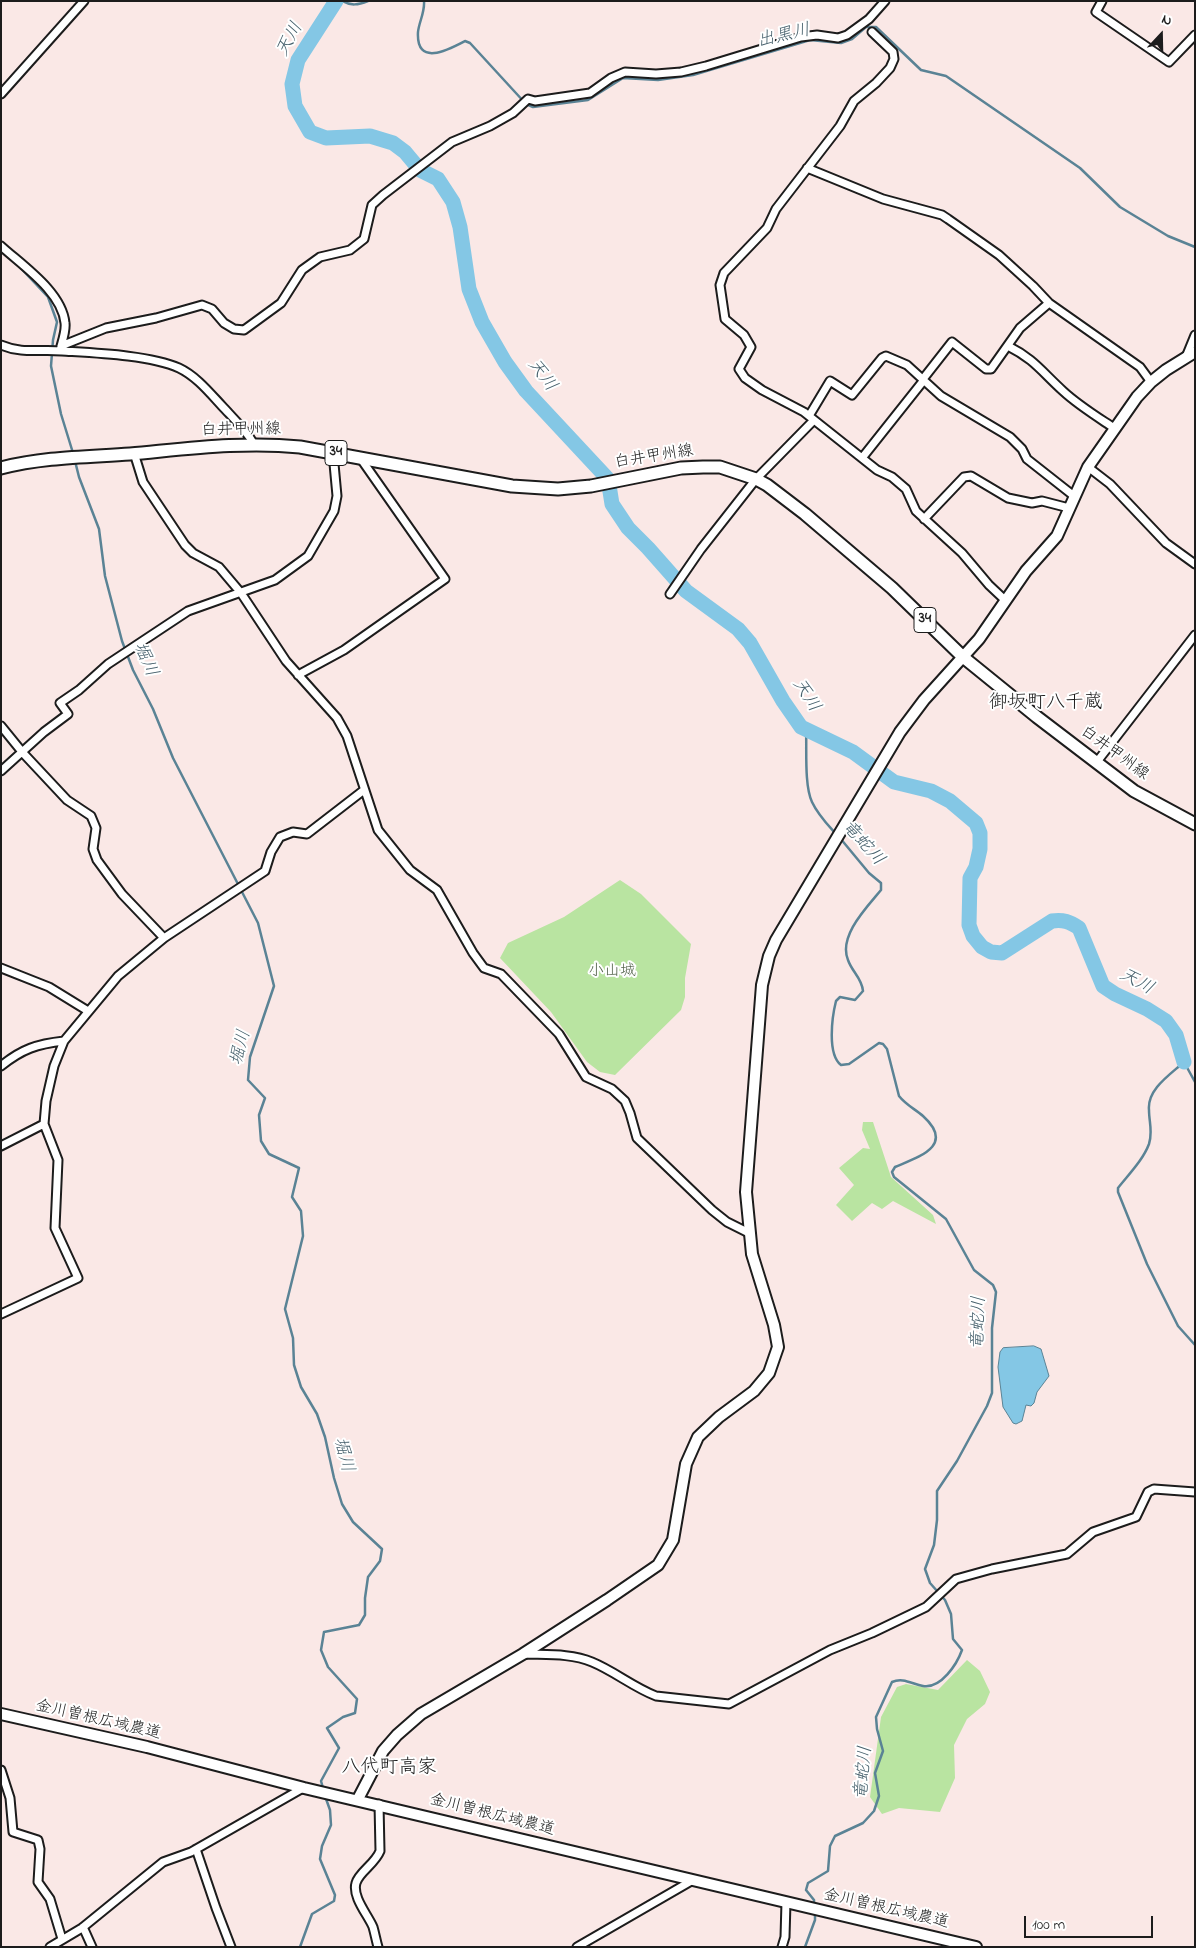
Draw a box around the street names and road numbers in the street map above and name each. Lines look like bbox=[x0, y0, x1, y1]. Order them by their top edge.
street label: 白井甲州線 bbox=[201, 421, 281, 441]
road number: 34 bbox=[325, 440, 347, 466]
street label: 白井甲州線 bbox=[613, 442, 695, 474]
road number: 34 bbox=[914, 608, 936, 632]
street label: 白井甲州線 bbox=[1076, 723, 1152, 785]
street label: 金川曽根広域農道 bbox=[33, 1697, 163, 1745]
street label: 金川曽根広域農道 bbox=[428, 1791, 556, 1841]
street label: 金川曽根広域農道 bbox=[821, 1886, 951, 1934]

